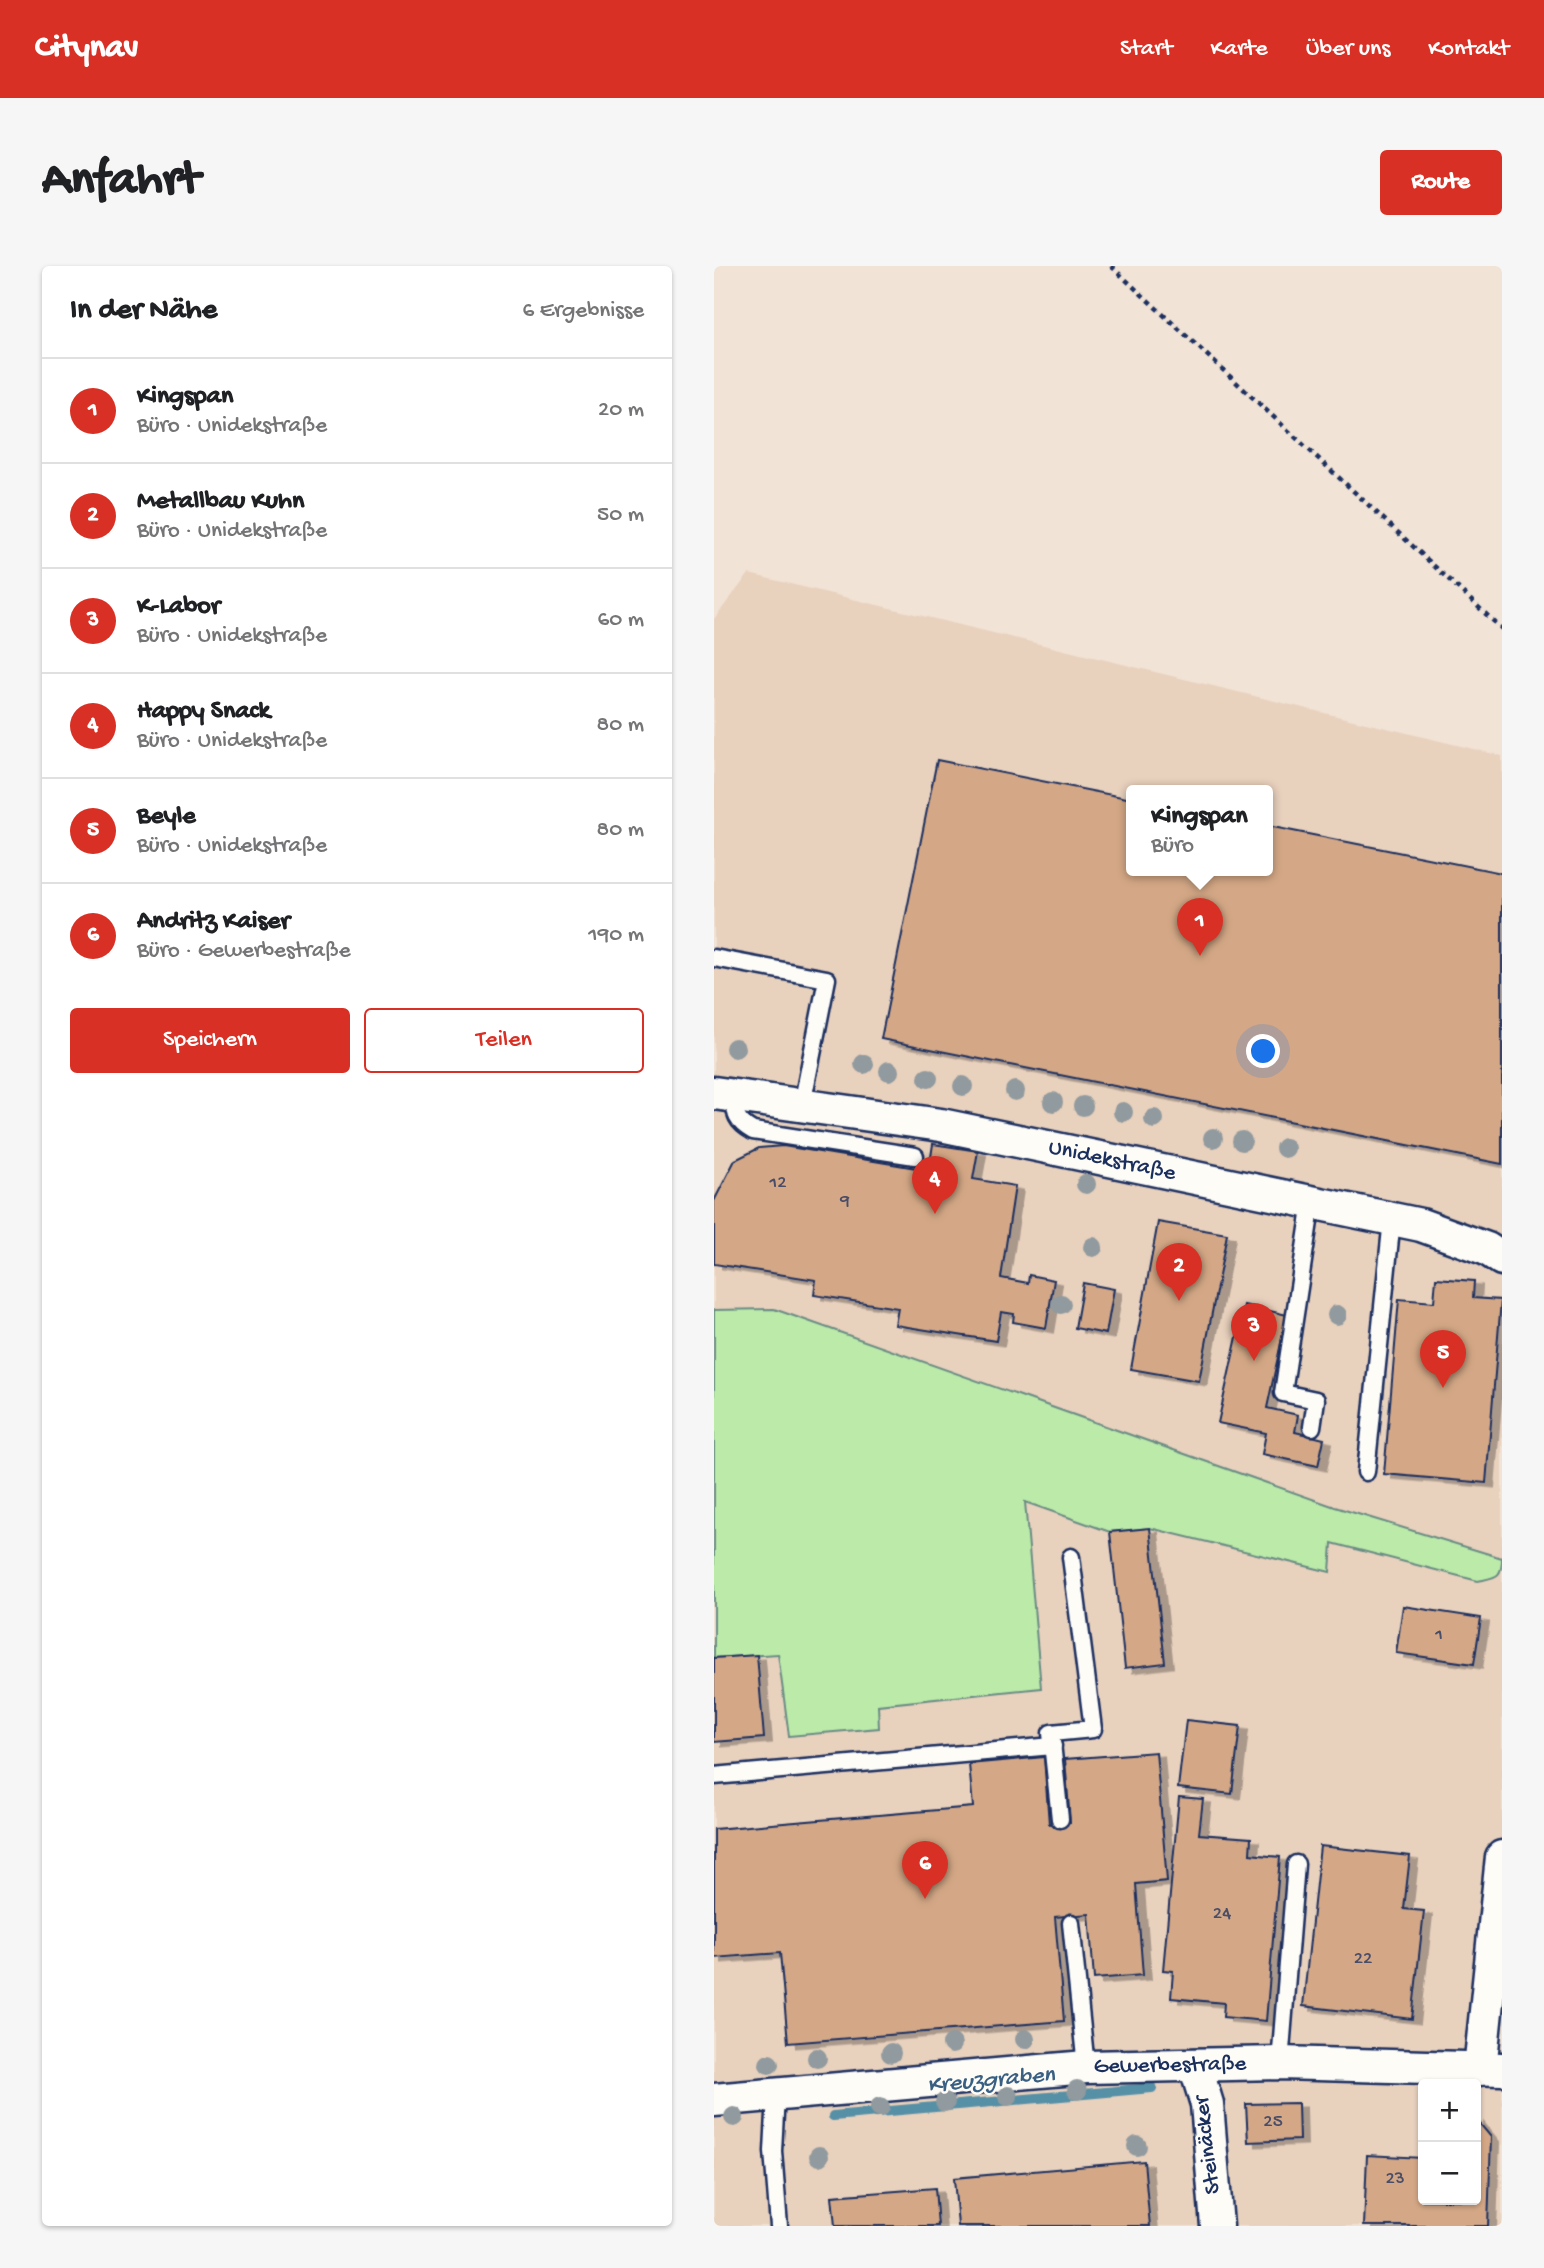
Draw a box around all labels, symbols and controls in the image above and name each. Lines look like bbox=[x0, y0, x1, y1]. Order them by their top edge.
text: Citynav bbox=[35, 30, 138, 68]
text: Start bbox=[1120, 35, 1172, 64]
text: Karte bbox=[1210, 35, 1268, 64]
text: Über uns bbox=[1306, 35, 1390, 64]
text: Kontakt bbox=[1428, 35, 1509, 64]
button: Route bbox=[1380, 150, 1502, 215]
text: Anfahrt bbox=[42, 153, 200, 211]
text: In der Nähe bbox=[70, 294, 217, 329]
text: 6 Ergebnisse bbox=[523, 298, 644, 325]
text: Kingspan bbox=[137, 382, 233, 413]
text: 1 bbox=[88, 397, 98, 424]
text: 20 m bbox=[598, 397, 644, 424]
text: Büro · Unidekstraße bbox=[137, 413, 327, 440]
text: Metallbau Kuhn bbox=[137, 487, 304, 518]
text: 2 bbox=[87, 502, 99, 529]
text: 50 m bbox=[597, 502, 644, 529]
text: Büro · Unidekstraße bbox=[137, 518, 327, 545]
text: K-Labor bbox=[137, 592, 220, 623]
text: 3 bbox=[87, 607, 99, 634]
text: 60 m bbox=[598, 607, 644, 634]
text: Büro · Unidekstraße bbox=[137, 623, 327, 650]
text: Happy Snack bbox=[137, 697, 270, 728]
text: 4 bbox=[88, 712, 98, 739]
text: 80 m bbox=[597, 712, 644, 739]
text: Büro · Unidekstraße bbox=[137, 728, 327, 755]
popup bbox=[1126, 785, 1273, 876]
text: Beyle bbox=[137, 802, 196, 833]
text: Kingspan bbox=[1151, 802, 1248, 833]
text: 5 bbox=[87, 817, 99, 844]
text: 80 m bbox=[597, 817, 644, 844]
text: Büro · Unidekstraße bbox=[137, 833, 327, 860]
text: Büro bbox=[1151, 833, 1194, 860]
pin: 1 bbox=[1177, 898, 1223, 956]
text: Andritz Kaiser bbox=[137, 907, 290, 938]
text: 6 bbox=[87, 922, 99, 949]
text: 190 m bbox=[588, 922, 644, 949]
text: Büro · Gewerbestraße bbox=[137, 938, 351, 965]
button: Speichern bbox=[70, 1008, 350, 1073]
button: Teilen bbox=[364, 1008, 644, 1073]
your location bbox=[1246, 1034, 1280, 1068]
street label: Unidekstraße bbox=[1046, 1134, 1179, 1188]
pin: 4 bbox=[912, 1156, 958, 1214]
house number: 12 bbox=[769, 1172, 787, 1195]
house number: 9 bbox=[839, 1190, 850, 1213]
pin: 2 bbox=[1156, 1243, 1202, 1301]
pin: 3 bbox=[1231, 1303, 1277, 1361]
pin: 5 bbox=[1420, 1330, 1466, 1388]
house number: 1 bbox=[1434, 1624, 1443, 1647]
pin: 6 bbox=[902, 1841, 948, 1899]
house number: 24 bbox=[1213, 1903, 1231, 1926]
house number: 22 bbox=[1354, 1948, 1372, 1971]
street label: Gewerbestraße bbox=[1093, 2051, 1248, 2081]
water label: Kreuzgraben bbox=[926, 2061, 1057, 2101]
map controls bbox=[1418, 2079, 1481, 2205]
button: + bbox=[1418, 2079, 1481, 2142]
street label: Steinäcker bbox=[1188, 2093, 1227, 2196]
house number: 25 bbox=[1263, 2111, 1283, 2134]
button: − bbox=[1418, 2142, 1481, 2205]
house number: 23 bbox=[1385, 2168, 1405, 2191]

